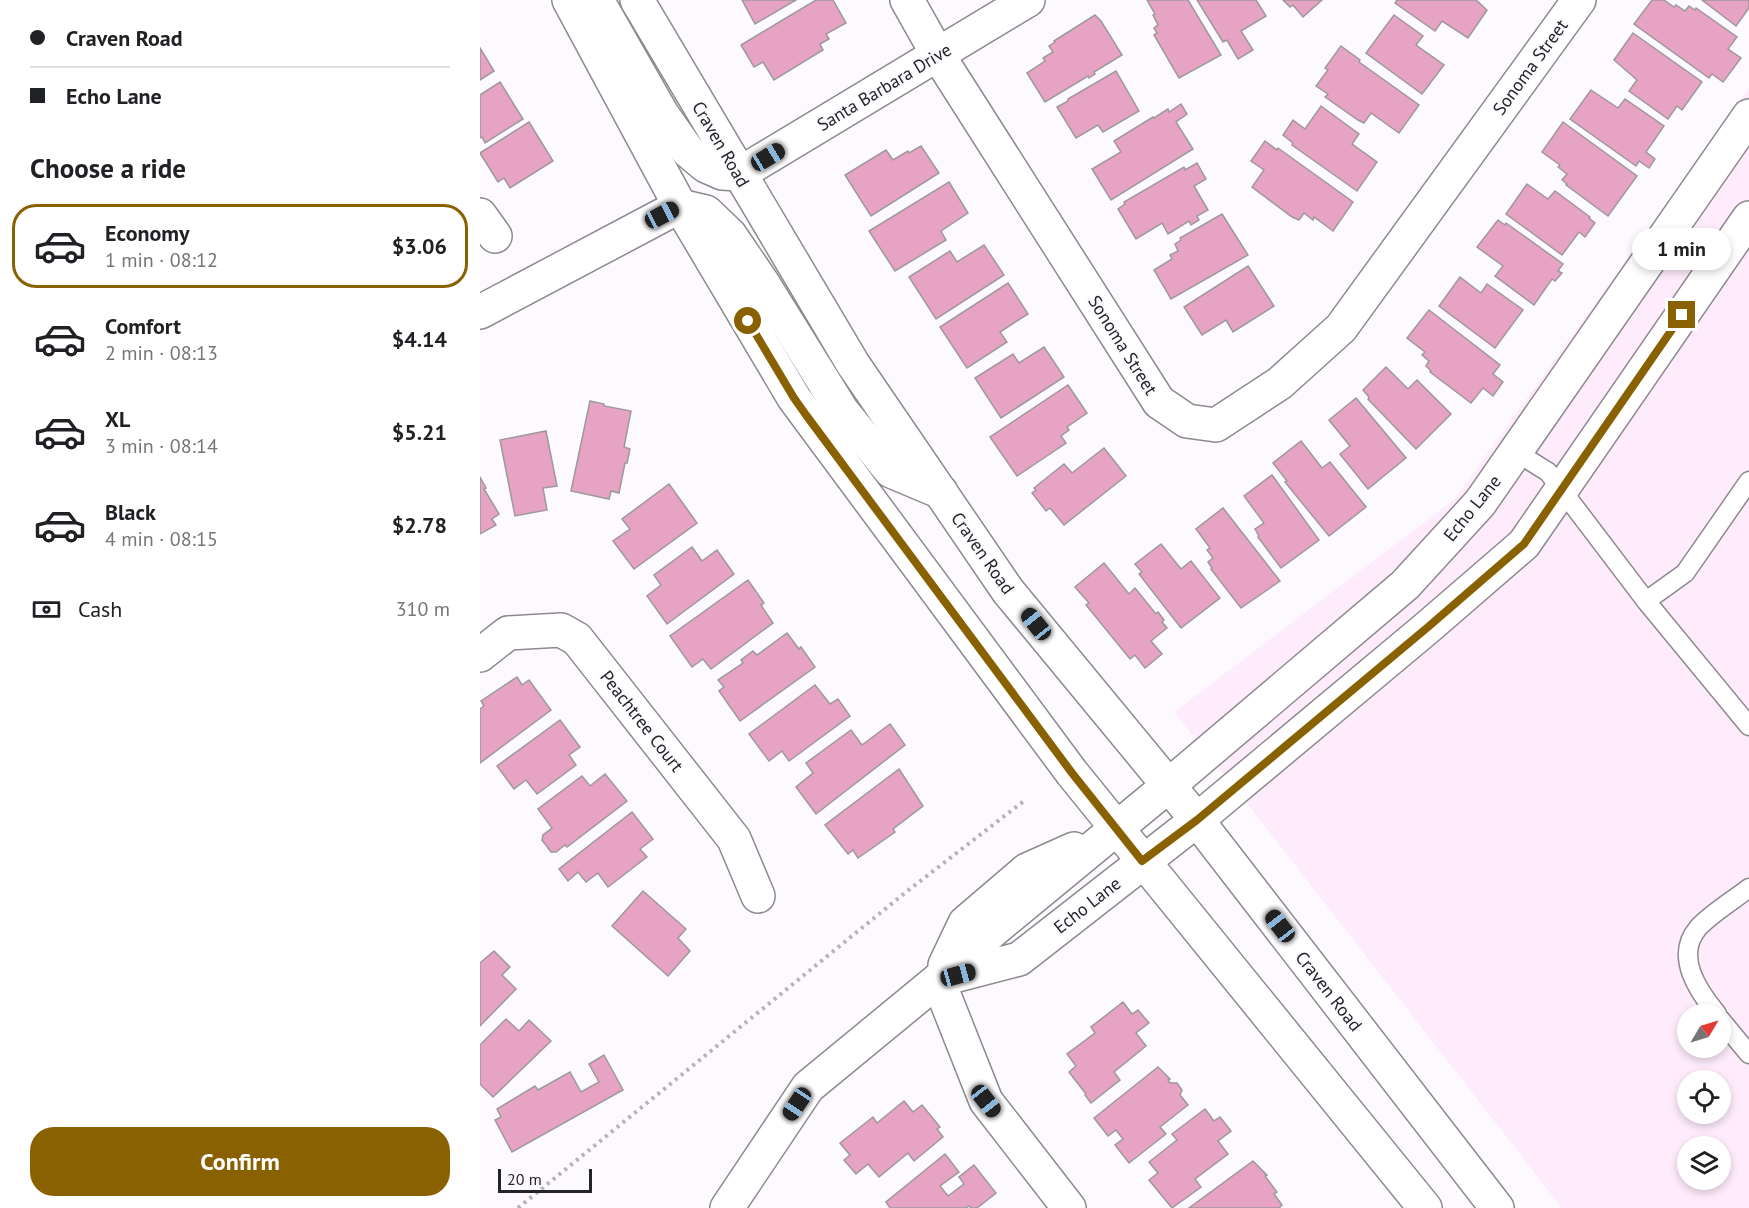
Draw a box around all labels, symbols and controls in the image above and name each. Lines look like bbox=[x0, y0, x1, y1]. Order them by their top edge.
street label: Sonoma Street bbox=[1487, 15, 1573, 119]
text: Craven Road bbox=[66, 24, 183, 52]
street label: Santa Barbara Drive bbox=[813, 38, 955, 136]
text: Echo Lane bbox=[66, 82, 162, 110]
street label: Craven Road bbox=[687, 97, 755, 191]
car bbox=[748, 140, 788, 174]
text: Choose a ride bbox=[30, 151, 186, 185]
car bbox=[642, 199, 682, 231]
icon: car bbox=[33, 219, 87, 273]
text: Economy bbox=[105, 219, 189, 247]
callout: 1 min bbox=[1632, 228, 1732, 270]
text: $3.06 bbox=[392, 232, 447, 260]
text: 1 min bbox=[1657, 236, 1706, 262]
text: 1 min · 08:12 bbox=[105, 247, 218, 273]
street label: Sonoma Street bbox=[1083, 291, 1163, 399]
route end bbox=[1668, 301, 1695, 328]
route start bbox=[734, 307, 761, 334]
icon: car bbox=[33, 312, 87, 366]
text: Comfort bbox=[105, 312, 181, 340]
text: $4.14 bbox=[392, 325, 447, 353]
text: 2 min · 08:13 bbox=[105, 340, 218, 366]
icon: car bbox=[33, 405, 87, 459]
text: XL bbox=[105, 405, 130, 433]
text: $5.21 bbox=[392, 418, 447, 446]
text: 3 min · 08:14 bbox=[105, 433, 218, 459]
street label: Echo Lane bbox=[1438, 470, 1506, 546]
icon: car bbox=[33, 498, 87, 552]
text: Black bbox=[105, 498, 156, 526]
street label: Craven Road bbox=[946, 507, 1020, 599]
text: $2.78 bbox=[392, 511, 447, 539]
text: 4 min · 08:15 bbox=[105, 526, 218, 552]
icon: cash bbox=[30, 593, 63, 626]
text: Cash bbox=[78, 595, 122, 623]
text: 310 m bbox=[396, 596, 450, 622]
car bbox=[1018, 604, 1054, 644]
street label: Peachtree Court bbox=[595, 666, 689, 776]
street label: Echo Lane bbox=[1049, 872, 1125, 938]
car bbox=[1262, 906, 1298, 946]
street label: Craven Road bbox=[1291, 946, 1367, 1036]
car bbox=[938, 962, 978, 988]
north arrow bbox=[1677, 1004, 1731, 1058]
map controls bbox=[1677, 1004, 1731, 1190]
button: locate bbox=[1677, 1070, 1731, 1124]
car bbox=[968, 1081, 1004, 1121]
car bbox=[779, 1084, 815, 1124]
button: Confirm bbox=[30, 1127, 450, 1196]
button: layers bbox=[1677, 1136, 1731, 1190]
scale bar bbox=[498, 1166, 592, 1194]
text: 20 m bbox=[507, 1169, 542, 1189]

